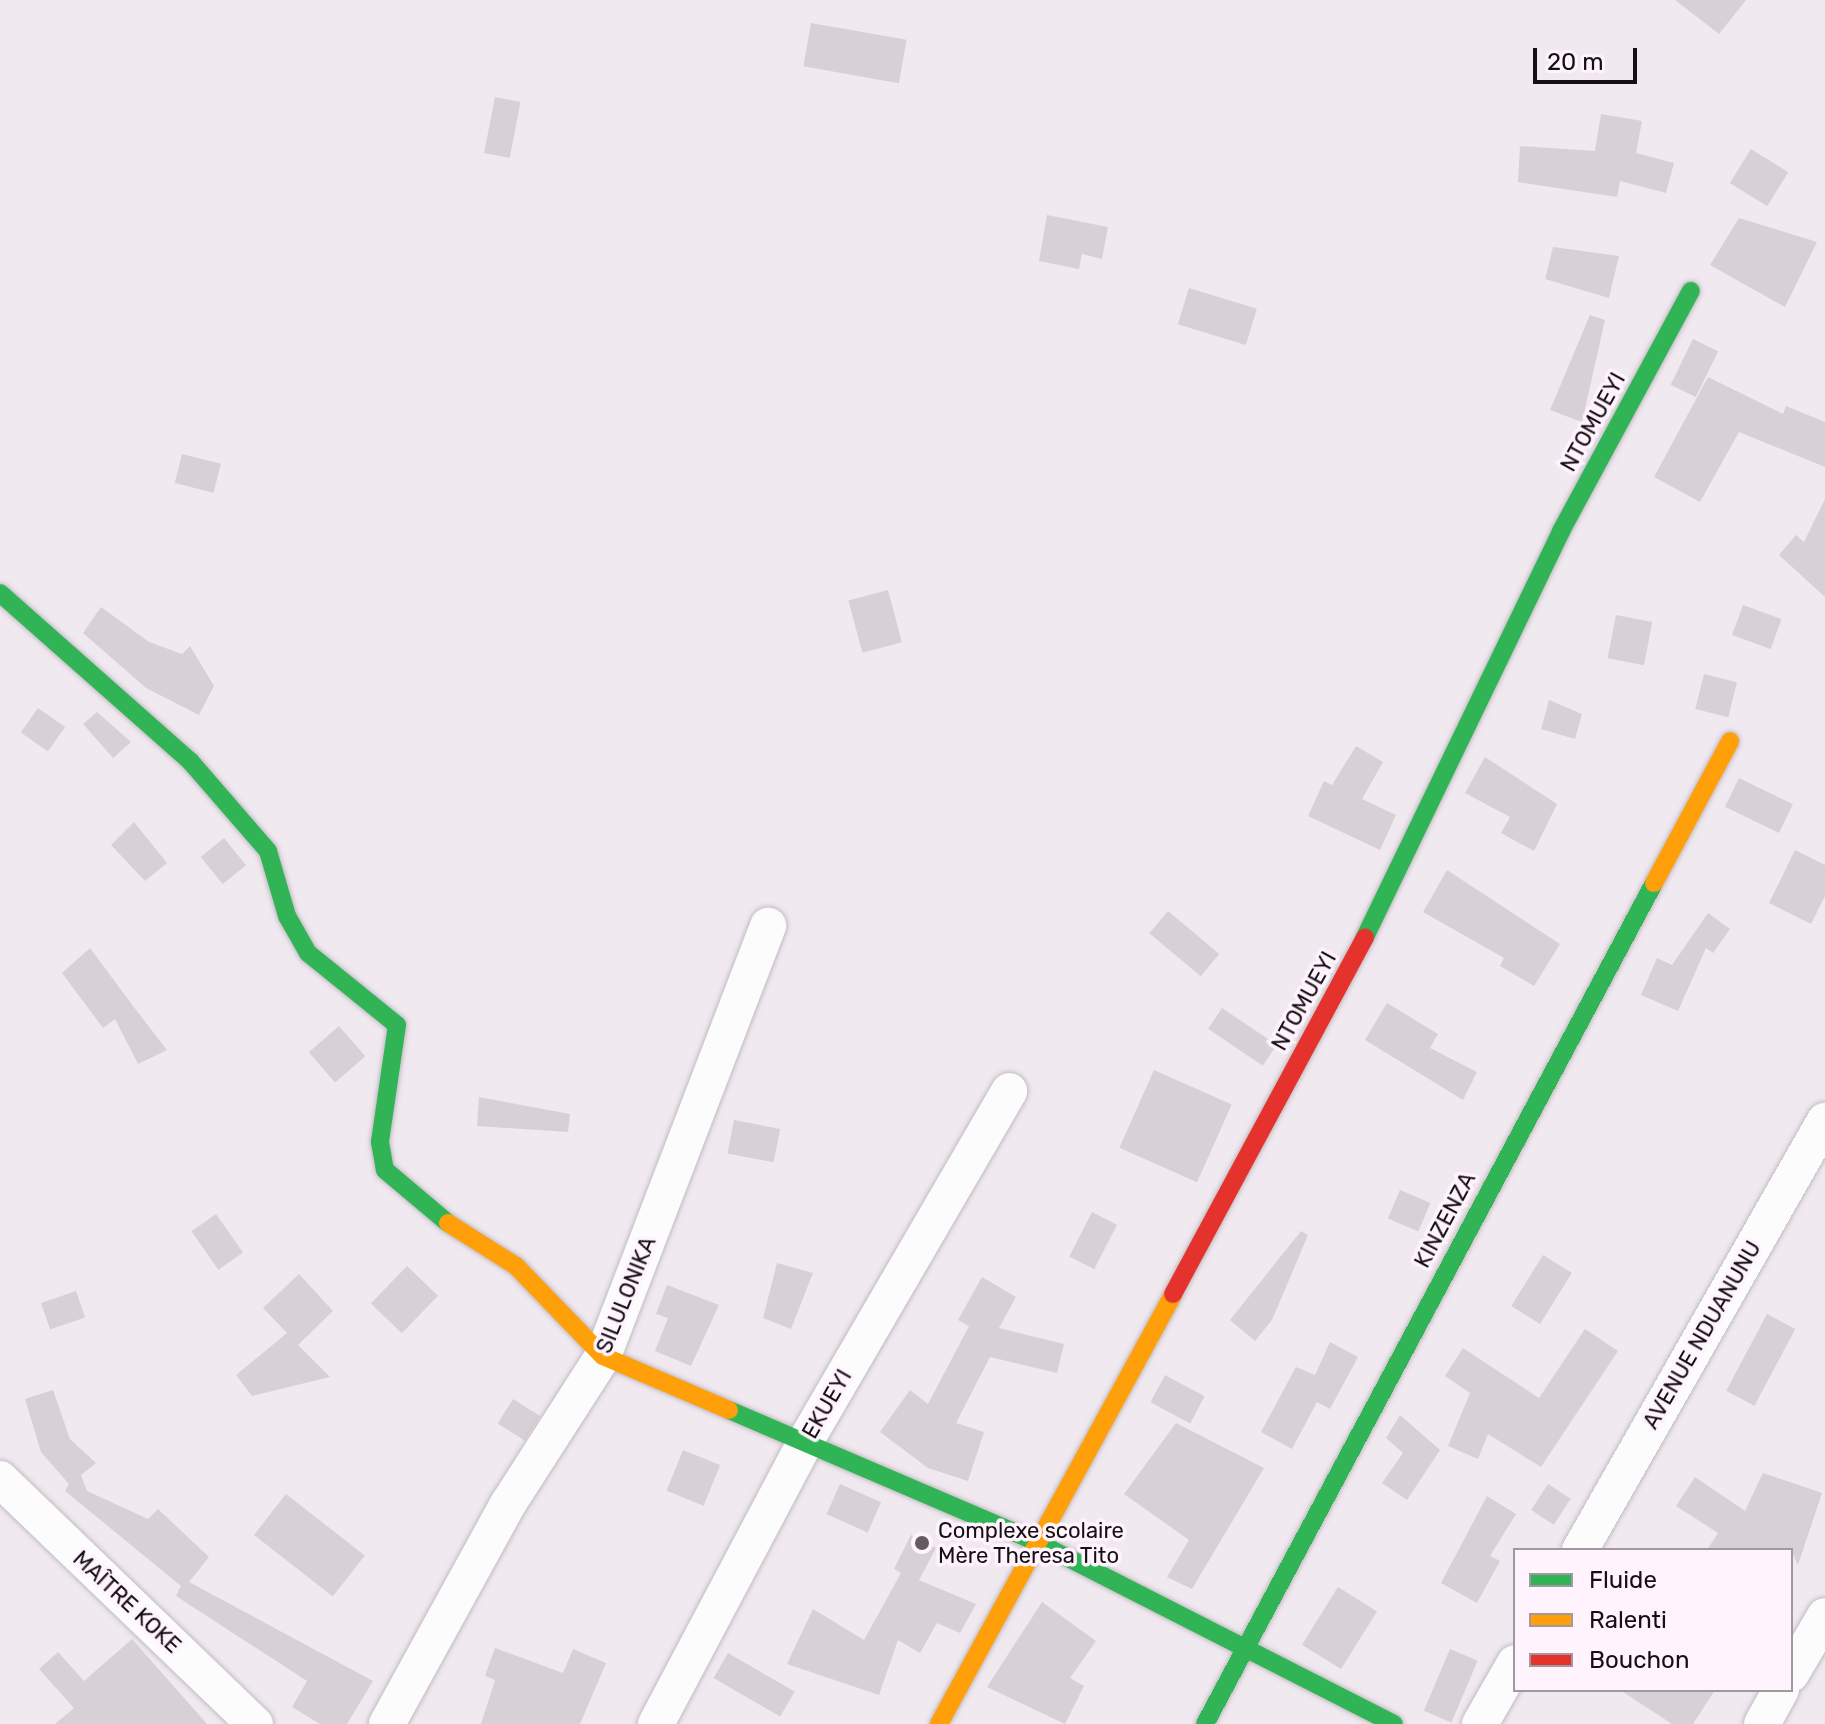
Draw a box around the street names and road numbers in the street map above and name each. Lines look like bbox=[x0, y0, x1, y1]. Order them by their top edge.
street label: NTOMUEYI bbox=[1555, 368, 1631, 476]
street label: NTOMUEYI bbox=[1266, 947, 1342, 1055]
street label: KINZENZA bbox=[1409, 1168, 1481, 1272]
street label: SILULONIKA bbox=[591, 1233, 661, 1357]
street label: AVENUE NDUANUNU bbox=[1637, 1236, 1767, 1434]
street label: EKUEYI bbox=[797, 1365, 857, 1443]
street label: MAÎTRE KOKE bbox=[68, 1545, 186, 1659]

